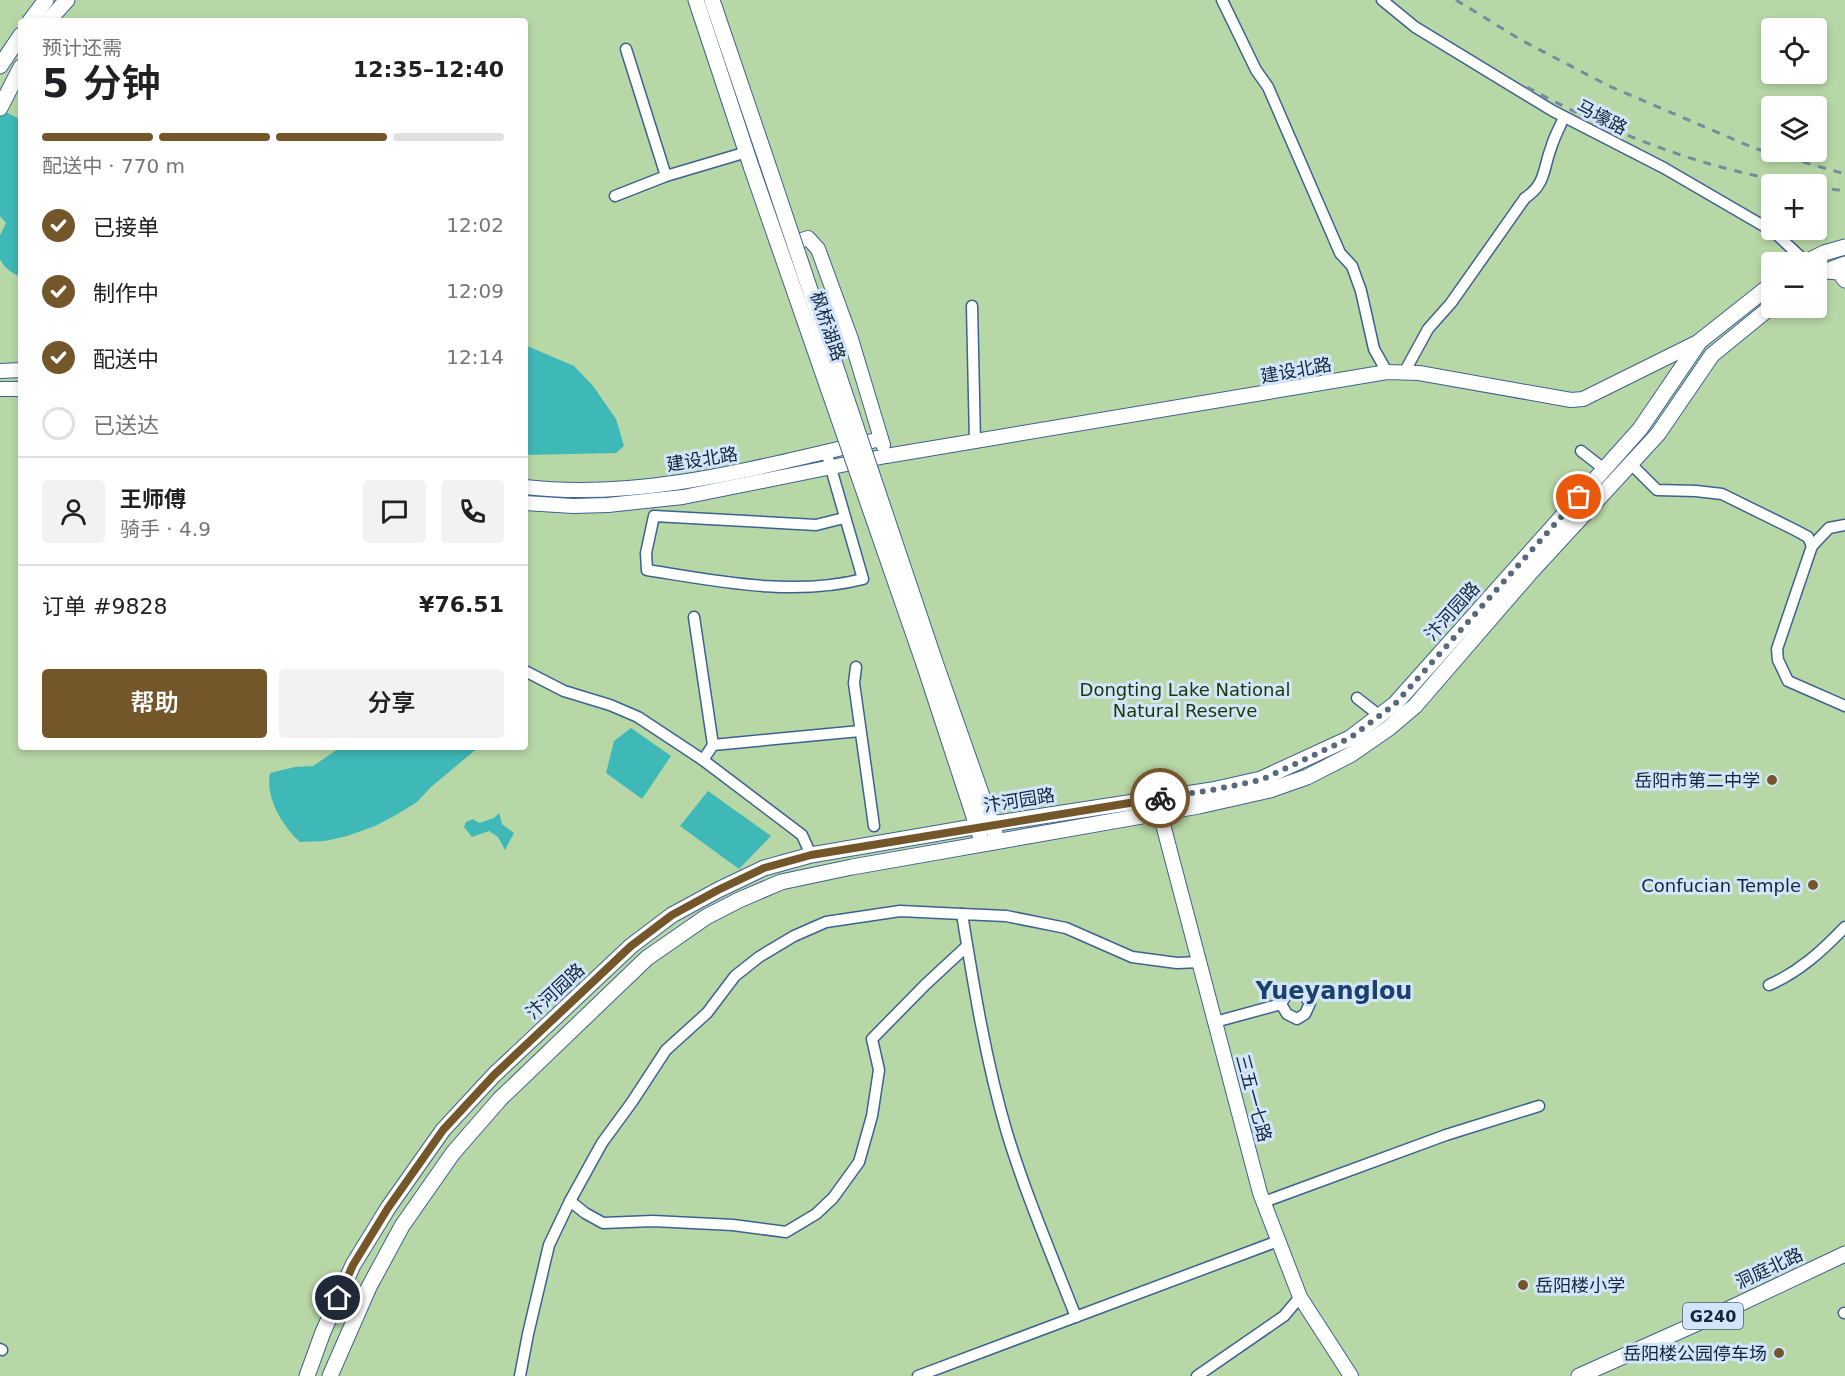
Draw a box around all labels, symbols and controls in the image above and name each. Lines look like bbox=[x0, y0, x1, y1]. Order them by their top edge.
map controls bbox=[1761, 18, 1827, 318]
button: locate bbox=[1761, 18, 1827, 84]
text: 预计还需 bbox=[42, 36, 122, 60]
text: 12:35–12:40 bbox=[353, 57, 504, 82]
text: 5 分钟 bbox=[42, 61, 161, 106]
street label: 马壕路 bbox=[1573, 95, 1631, 139]
button: layers bbox=[1761, 96, 1827, 162]
text: 配送中 · 770 m bbox=[42, 154, 185, 178]
button: + bbox=[1761, 174, 1827, 240]
icon: check bbox=[42, 209, 75, 242]
text: 12:02 bbox=[446, 213, 504, 237]
text: 已接单 bbox=[93, 215, 159, 240]
button: − bbox=[1761, 252, 1827, 318]
icon: check bbox=[42, 275, 75, 308]
text: 12:09 bbox=[446, 279, 504, 303]
text: 制作中 bbox=[93, 281, 159, 306]
street label: 枫桥湖路 bbox=[806, 289, 850, 363]
icon: check bbox=[42, 341, 75, 374]
text: 12:14 bbox=[446, 345, 504, 369]
text: 配送中 bbox=[93, 347, 159, 372]
street label: 建设北路 bbox=[1259, 353, 1333, 387]
text: 已送达 bbox=[93, 413, 159, 438]
street label: 建设北路 bbox=[665, 443, 739, 475]
pin bbox=[1553, 471, 1604, 522]
button: person bbox=[42, 480, 105, 543]
button: chat bbox=[363, 480, 426, 543]
button: phone bbox=[441, 480, 504, 543]
icon: bag bbox=[1562, 480, 1595, 513]
text: 王师傅 bbox=[120, 487, 186, 512]
text: 骑手 · 4.9 bbox=[120, 517, 211, 541]
street label: 汴河园路 bbox=[1420, 577, 1484, 645]
text: ¥76.51 bbox=[419, 592, 504, 617]
text: 订单 #9828 bbox=[42, 594, 167, 619]
button: 帮助 bbox=[42, 669, 267, 738]
button: 分享 bbox=[279, 669, 504, 738]
park label: Dongting Lake National Natural Reserve bbox=[1080, 679, 1290, 721]
courier bbox=[1130, 768, 1190, 828]
place label: 岳阳市第二中学 bbox=[1634, 770, 1760, 791]
marker: 岳阳市第二中学 bbox=[1765, 773, 1779, 787]
icon: bike bbox=[1144, 782, 1177, 815]
street label: 汴河园路 bbox=[982, 784, 1056, 816]
place label: Confucian Temple bbox=[1641, 875, 1801, 896]
marker: Confucian Temple bbox=[1806, 878, 1820, 892]
street label: 汴河园路 bbox=[522, 959, 588, 1023]
district label: Yueyanglou bbox=[1255, 977, 1412, 1005]
street label: 三五一七路 bbox=[1232, 1052, 1276, 1144]
street label: 洞庭北路 bbox=[1732, 1243, 1806, 1293]
pin bbox=[312, 1272, 363, 1323]
place label: 岳阳楼小学 bbox=[1535, 1275, 1625, 1296]
marker: 岳阳楼小学 bbox=[1516, 1278, 1530, 1292]
icon: home bbox=[321, 1281, 354, 1314]
road number: G240 bbox=[1683, 1303, 1743, 1329]
place label: 岳阳楼公园停车场 bbox=[1623, 1343, 1767, 1364]
marker: 岳阳楼公园停车场 bbox=[1772, 1346, 1786, 1360]

